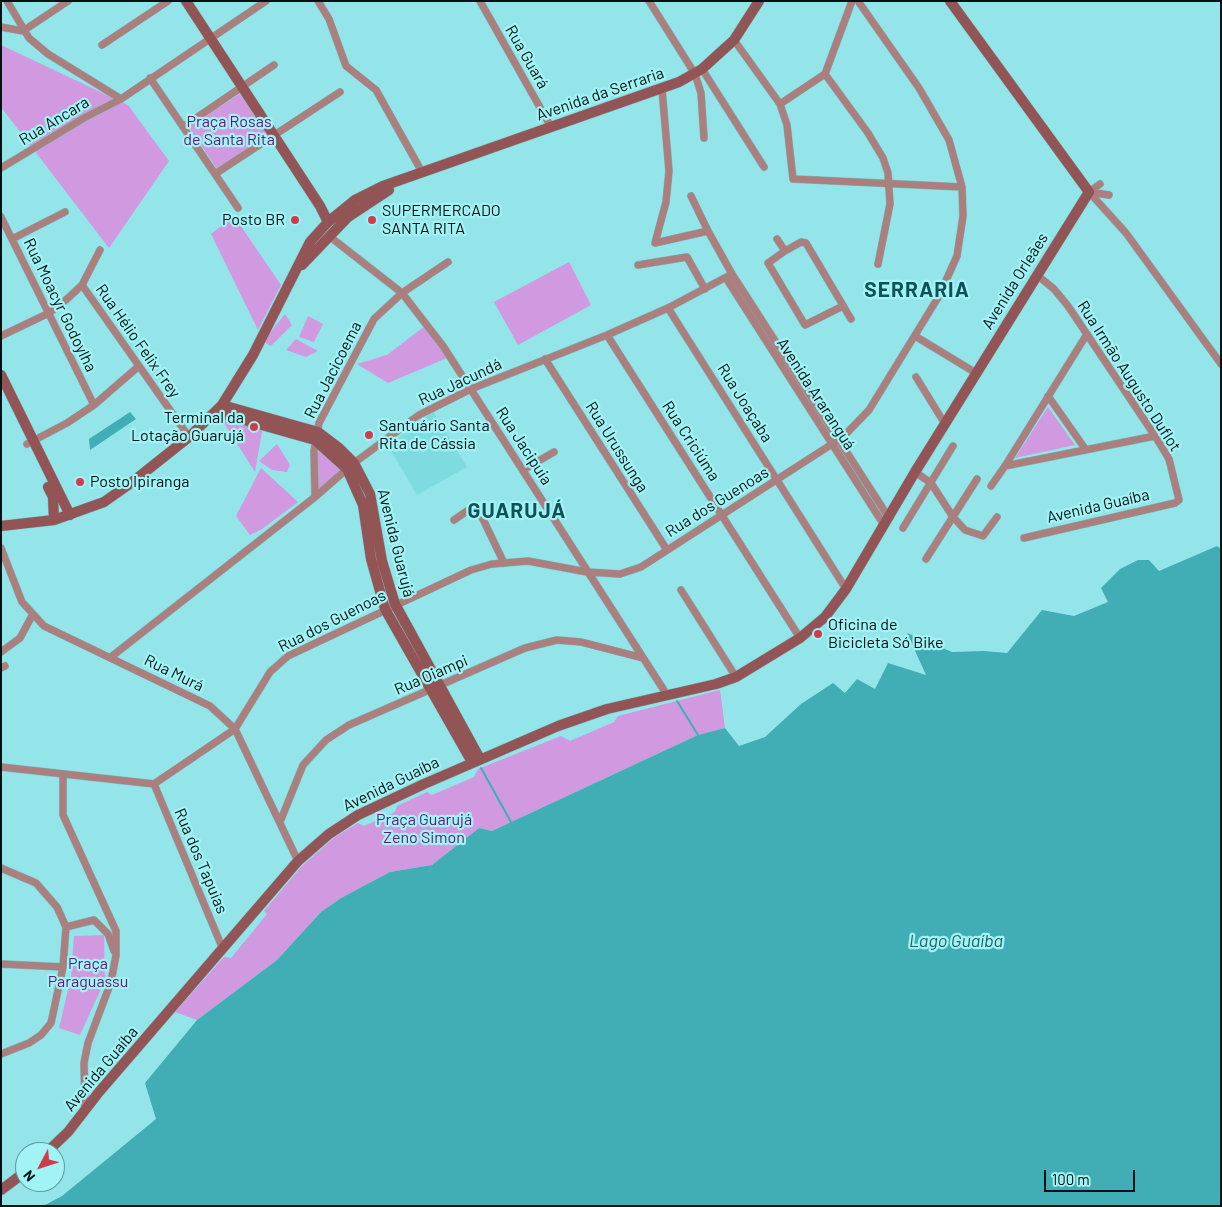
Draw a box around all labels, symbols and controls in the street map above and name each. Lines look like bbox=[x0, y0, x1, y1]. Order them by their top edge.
street label: Rua Guará bbox=[501, 22, 553, 92]
street label: Avenida da Serraria bbox=[534, 63, 666, 125]
street label: Rua Ancara bbox=[15, 93, 93, 149]
park label: Praça Rosas de Santa Rita bbox=[183, 112, 275, 150]
place label: SUPERMERCADO SANTA RITA bbox=[382, 201, 501, 239]
place label: Posto BR bbox=[222, 210, 285, 230]
marker: Posto BR bbox=[289, 214, 301, 226]
marker: SUPERMERCADO SANTA RITA bbox=[366, 214, 378, 226]
street label: Avenida Orleães bbox=[978, 229, 1052, 333]
street label: Rua Moacyr Godoylha bbox=[19, 235, 101, 375]
district label: SERRARIA bbox=[863, 277, 971, 303]
street label: Rua Hélio Felix Frey bbox=[92, 280, 184, 402]
street label: Rua Irmão Augusto Duflot bbox=[1073, 297, 1185, 455]
street label: Rua Jacicoema bbox=[300, 318, 366, 422]
street label: Avenida Araranguá bbox=[773, 334, 859, 454]
street label: Rua Jacundá bbox=[415, 354, 505, 410]
street label: Rua Joaçaba bbox=[713, 360, 777, 446]
street label: Rua Criciúma bbox=[658, 397, 724, 485]
street label: Rua Urussunga bbox=[581, 398, 653, 496]
street label: Rua Jacipuia bbox=[492, 403, 556, 489]
place label: Terminal da Lotação Guarujá bbox=[131, 408, 244, 446]
place label: Santuário Santa Rita de Cássia bbox=[379, 416, 490, 454]
marker: Terminal da Lotação Guarujá bbox=[248, 421, 260, 433]
marker: Santuário Santa Rita de Cássia bbox=[363, 429, 375, 441]
street label: Rua dos Guenoas bbox=[662, 463, 772, 541]
place label: Posto Ipiranga bbox=[90, 472, 189, 492]
marker: Posto Ipiranga bbox=[74, 476, 86, 488]
street label: Avenida Guaíba bbox=[1045, 485, 1151, 527]
street label: Avenida Guarujá bbox=[373, 487, 419, 599]
district label: GUARUJÁ bbox=[467, 498, 567, 524]
street label: Rua dos Guenoas bbox=[275, 586, 389, 656]
place label: Oficina de Bicicleta Só Bike bbox=[828, 615, 944, 653]
marker: Oficina de Bicicleta Só Bike bbox=[812, 628, 824, 640]
street label: Rua Murá bbox=[141, 650, 207, 696]
street label: Rua Oiampi bbox=[391, 651, 471, 699]
street label: Avenida Guaíba bbox=[340, 752, 442, 816]
street label: Rua dos Tapuias bbox=[170, 805, 232, 917]
park label: Praça Guarujá Zeno Simon bbox=[376, 810, 472, 848]
water label: Lago Guaíba bbox=[909, 930, 1003, 952]
park label: Praça Paraguassu bbox=[48, 954, 128, 992]
street label: Avenida Guaíba bbox=[60, 1023, 142, 1115]
north arrow bbox=[15, 1142, 65, 1192]
scale bar bbox=[1047, 1160, 1138, 1192]
text: N bbox=[19, 1167, 38, 1185]
text: 100 m bbox=[1052, 1170, 1090, 1188]

